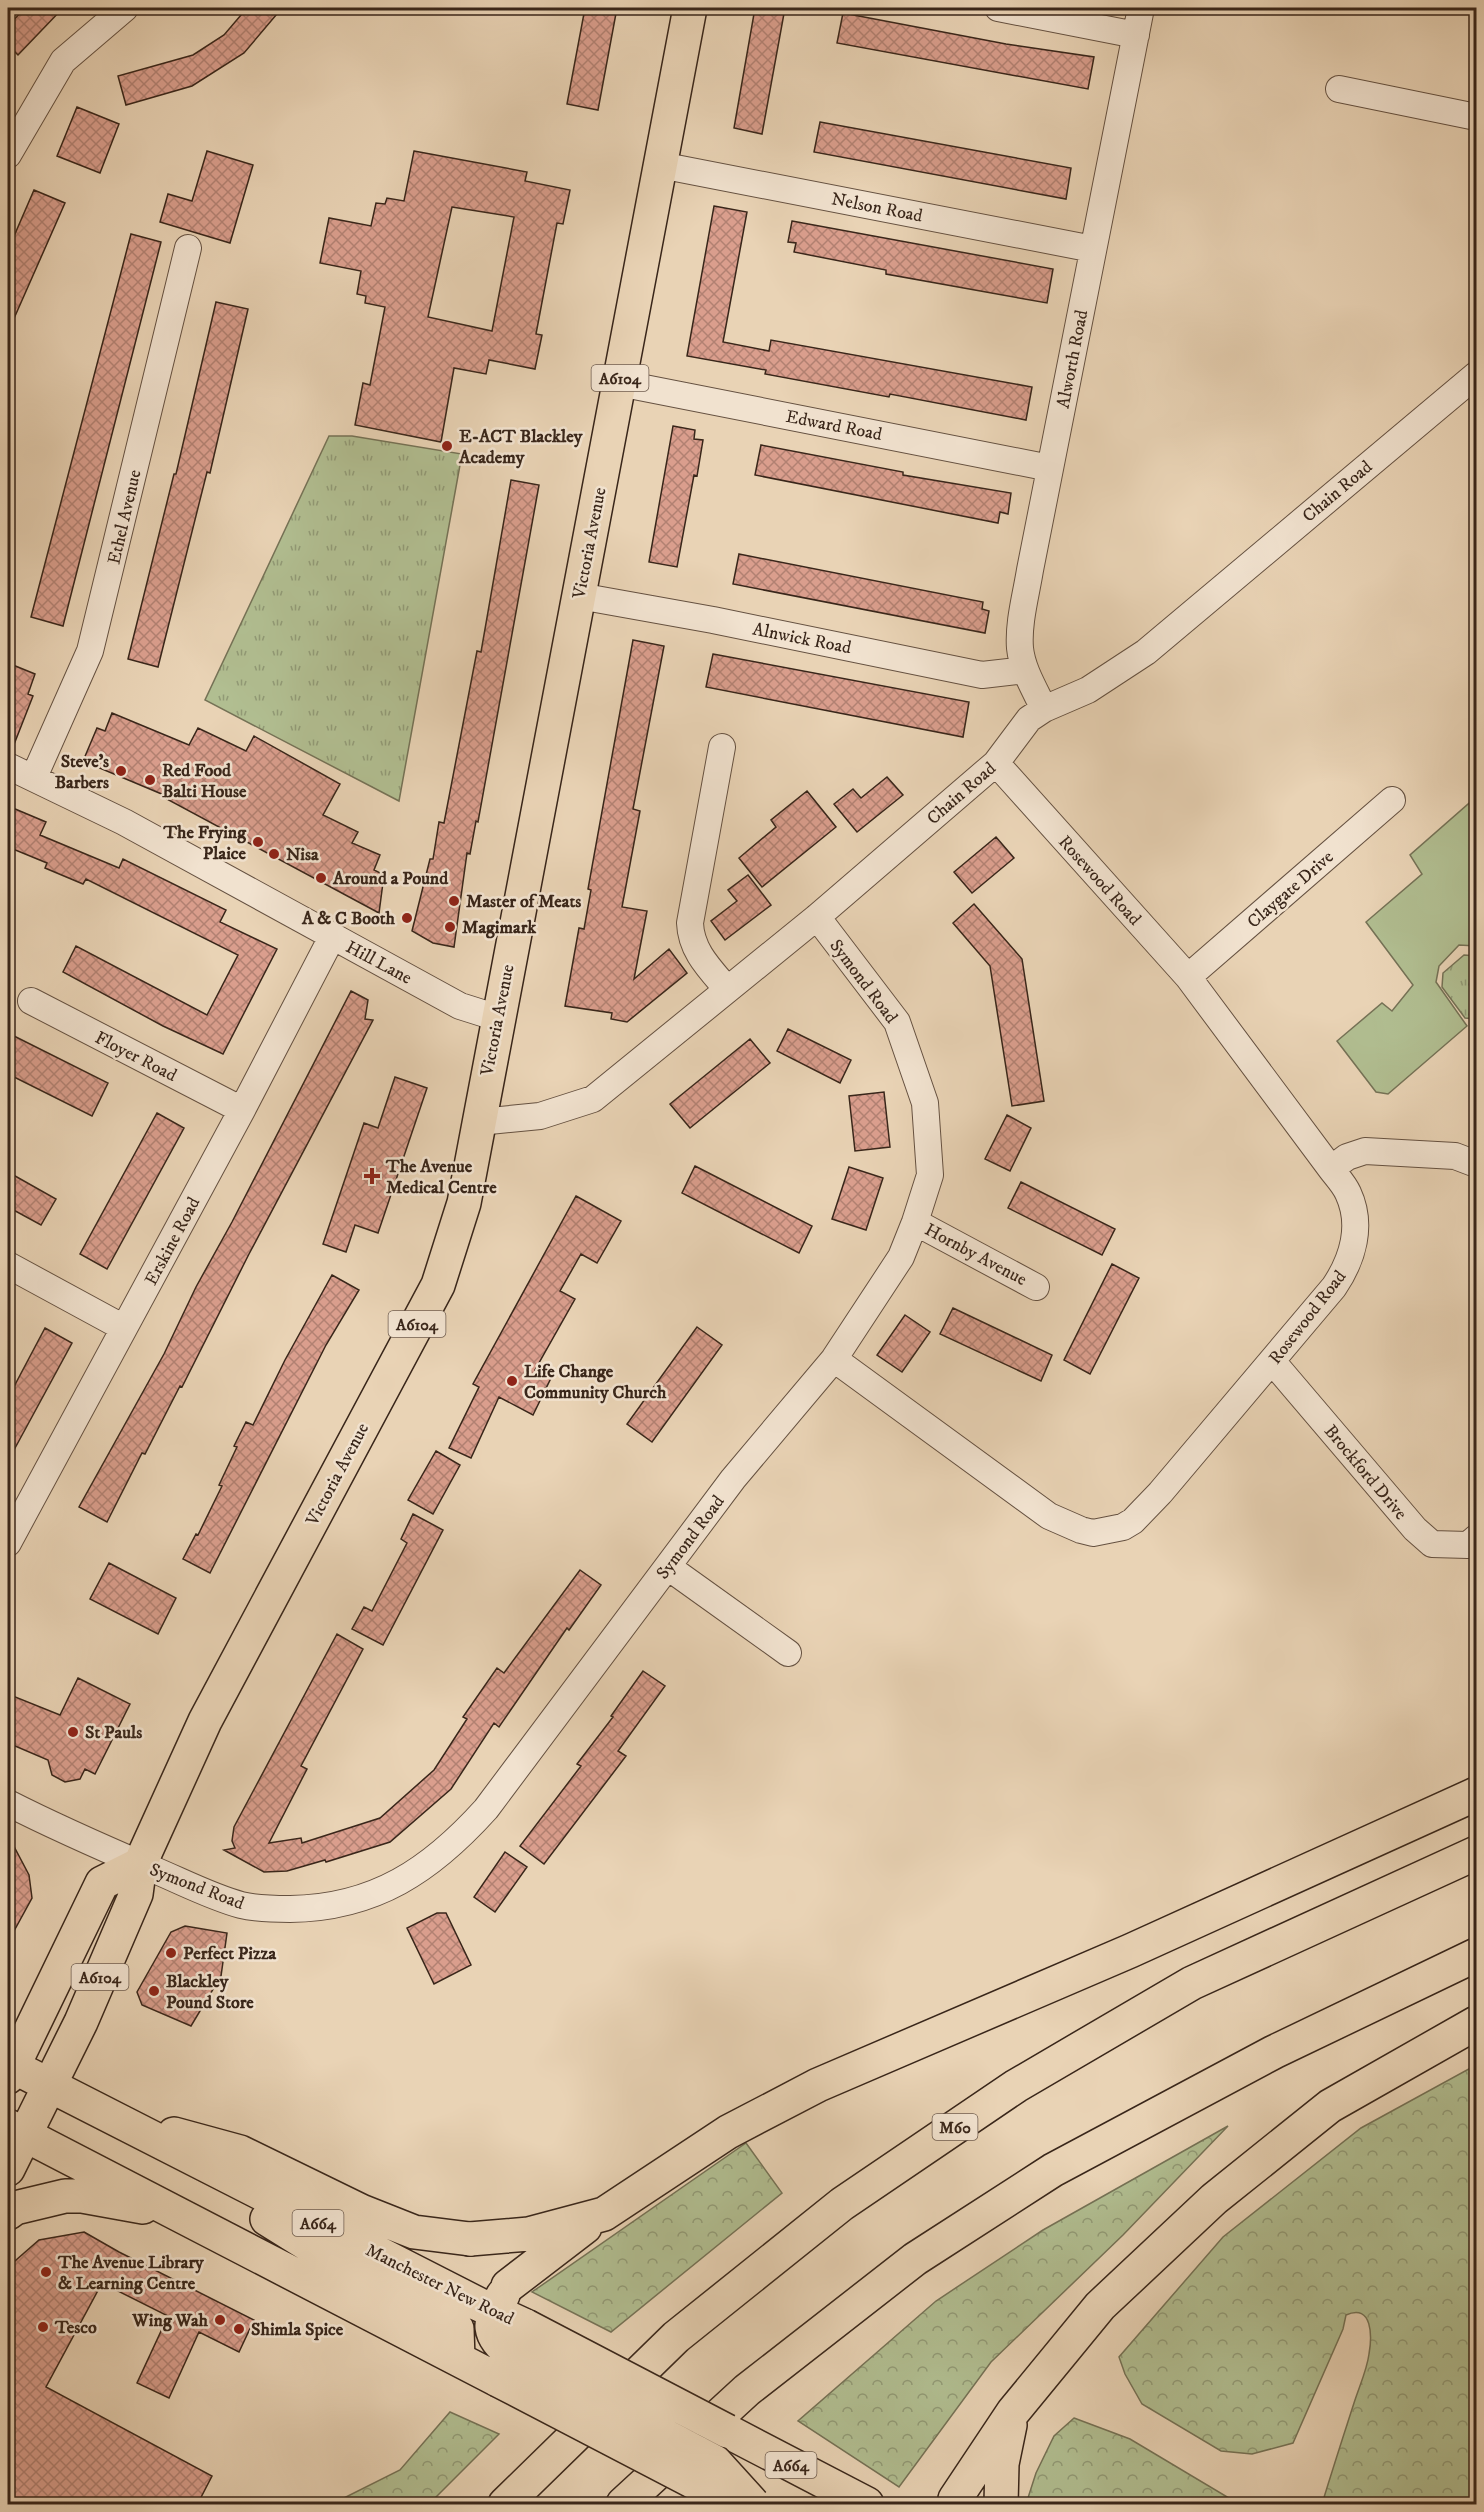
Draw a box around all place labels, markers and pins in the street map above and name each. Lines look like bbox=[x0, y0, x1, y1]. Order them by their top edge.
place label: E-ACT Blackley Academy bbox=[458, 426, 583, 469]
marker: E-ACT Blackley Academy bbox=[440, 439, 454, 453]
place label: Steve's Barbers bbox=[55, 751, 109, 794]
place label: Red Food Balti House bbox=[162, 760, 247, 803]
marker: Steve's Barbers bbox=[114, 764, 128, 778]
marker: Red Food Balti House bbox=[143, 773, 157, 787]
place label: The Frying Plaice bbox=[162, 822, 247, 865]
marker: The Frying Plaice bbox=[251, 835, 265, 849]
place label: Nisa bbox=[286, 844, 319, 866]
marker: Nisa bbox=[267, 847, 281, 861]
place label: Around a Pound bbox=[332, 868, 449, 890]
marker: Around a Pound bbox=[314, 871, 328, 885]
place label: Master of Meats bbox=[466, 891, 581, 913]
marker: Master of Meats bbox=[447, 894, 461, 908]
place label: A & C Booth bbox=[301, 908, 396, 930]
marker: A & C Booth bbox=[400, 911, 414, 925]
place label: Magimark bbox=[462, 917, 537, 939]
marker: Magimark bbox=[443, 920, 457, 934]
place label: The Avenue Medical Centre bbox=[385, 1156, 497, 1199]
marker: The Avenue Medical Centre bbox=[363, 1167, 381, 1185]
place label: Life Change Community Church bbox=[524, 1361, 667, 1404]
marker: Life Change Community Church bbox=[505, 1374, 519, 1388]
place label: St Pauls bbox=[85, 1722, 142, 1744]
marker: St Pauls bbox=[66, 1725, 80, 1739]
place label: Perfect Pizza bbox=[183, 1943, 277, 1965]
marker: Perfect Pizza bbox=[164, 1946, 178, 1960]
place label: Blackley Pound Store bbox=[166, 1971, 254, 2014]
marker: Blackley Pound Store bbox=[147, 1984, 161, 1998]
place label: The Avenue Library & Learning Centre bbox=[57, 2252, 204, 2295]
marker: The Avenue Library & Learning Centre bbox=[39, 2265, 53, 2279]
place label: Wing Wah bbox=[131, 2310, 209, 2332]
marker: Wing Wah bbox=[213, 2313, 227, 2327]
place label: Tesco bbox=[54, 2317, 97, 2339]
place label: Shimla Spice bbox=[251, 2319, 344, 2341]
marker: Tesco bbox=[36, 2320, 50, 2334]
marker: Shimla Spice bbox=[232, 2322, 246, 2336]

